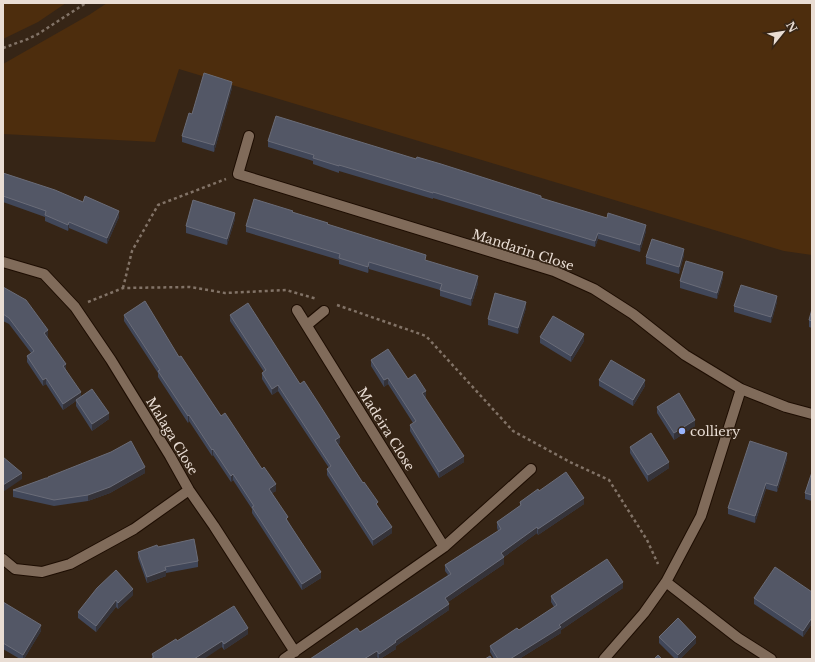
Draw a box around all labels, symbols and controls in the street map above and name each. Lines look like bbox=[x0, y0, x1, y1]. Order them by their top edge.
north arrow bbox=[763, 12, 803, 52]
text: N bbox=[783, 19, 801, 36]
street label: Mandarin Close bbox=[470, 226, 576, 274]
street label: Madeira Close bbox=[353, 384, 419, 474]
street label: Malaga Close bbox=[142, 394, 202, 478]
place label: colliery bbox=[690, 423, 741, 440]
marker: colliery bbox=[677, 426, 687, 436]

